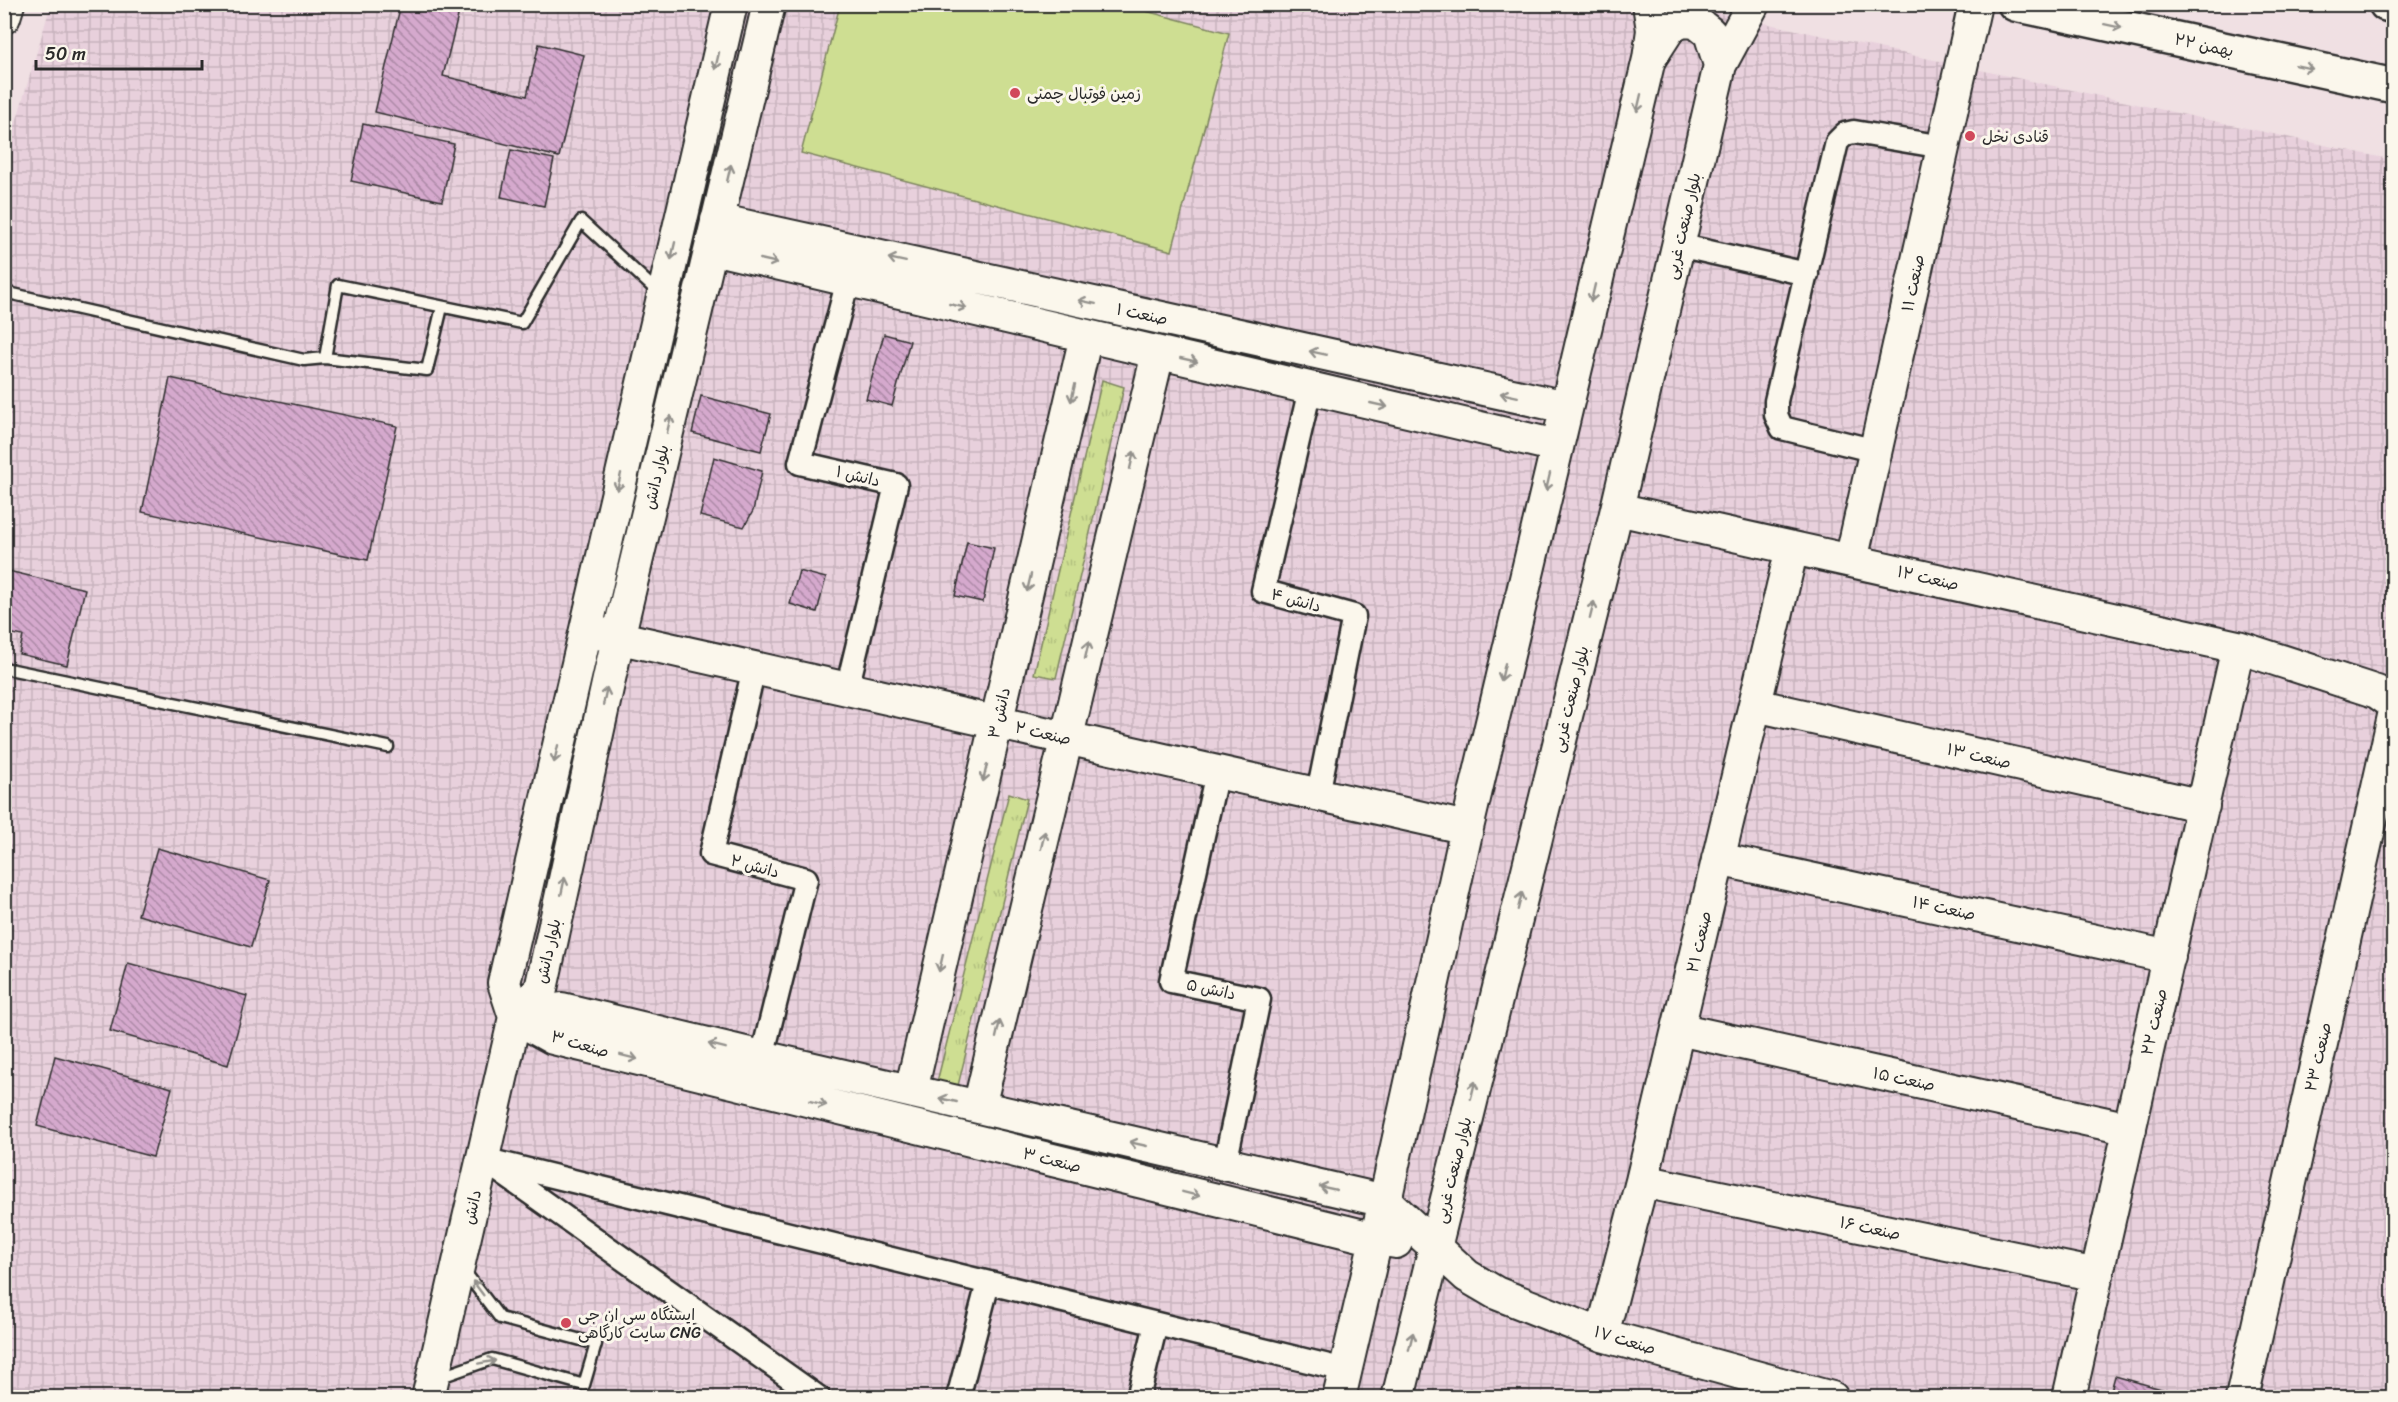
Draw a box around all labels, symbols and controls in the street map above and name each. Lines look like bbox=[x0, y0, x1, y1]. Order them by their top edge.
one-way arrow bbox=[2104, 20, 2123, 32]
street label: ۲۲ بهمن bbox=[2172, 25, 2236, 65]
scale bar bbox=[36, 33, 202, 71]
text: 50 m bbox=[45, 38, 86, 70]
one-way arrow bbox=[711, 52, 723, 71]
one-way arrow bbox=[2294, 62, 2313, 73]
place label: زمین فوتبال چمنی bbox=[1027, 79, 1141, 108]
marker: زمین فوتبال چمنی bbox=[1008, 86, 1022, 100]
one-way arrow bbox=[1632, 93, 1644, 112]
place label: قنادی نخل bbox=[1982, 122, 2049, 151]
marker: قنادی نخل bbox=[1963, 129, 1977, 143]
one-way arrow bbox=[723, 164, 735, 183]
street label: بلوار صنعت غربی bbox=[1657, 170, 1709, 282]
one-way arrow bbox=[666, 242, 678, 261]
street label: صنعت ۱۱ bbox=[1893, 252, 1933, 314]
one-way arrow bbox=[887, 253, 906, 265]
one-way arrow bbox=[758, 256, 778, 267]
one-way arrow bbox=[1587, 283, 1599, 302]
street label: صنعت ۱ bbox=[1114, 294, 1170, 334]
one-way arrow bbox=[1078, 295, 1097, 307]
one-way arrow bbox=[949, 300, 968, 312]
one-way arrow bbox=[1309, 347, 1329, 358]
one-way arrow bbox=[1179, 355, 1198, 367]
one-way arrow bbox=[1067, 383, 1079, 402]
one-way arrow bbox=[1500, 389, 1519, 400]
one-way arrow bbox=[1369, 399, 1388, 411]
one-way arrow bbox=[663, 415, 675, 434]
street label: بلوار دانش bbox=[634, 442, 678, 512]
one-way arrow bbox=[1127, 451, 1139, 470]
street label: دانش ۱ bbox=[833, 457, 883, 495]
one-way arrow bbox=[612, 472, 624, 491]
one-way arrow bbox=[1542, 472, 1553, 492]
street label: صنعت ۱۲ bbox=[1894, 557, 1962, 599]
one-way arrow bbox=[1023, 573, 1035, 592]
street label: دانش ۴ bbox=[1268, 579, 1324, 621]
one-way arrow bbox=[1587, 600, 1599, 619]
one-way arrow bbox=[1082, 641, 1094, 660]
street label: بلوار صنعت غربی bbox=[1543, 643, 1597, 755]
one-way arrow bbox=[1497, 662, 1509, 681]
street label: دانش ۳ bbox=[979, 684, 1019, 742]
one-way arrow bbox=[600, 687, 612, 706]
street label: صنعت ۲ bbox=[1012, 712, 1074, 754]
street label: صنعت ۱۳ bbox=[1944, 735, 2014, 777]
one-way arrow bbox=[549, 744, 561, 763]
one-way arrow bbox=[979, 763, 991, 782]
one-way arrow bbox=[1037, 830, 1049, 849]
street label: دانش ۲ bbox=[727, 846, 783, 886]
one-way arrow bbox=[558, 877, 570, 896]
street label: صنعت ۱۴ bbox=[1910, 887, 1978, 929]
one-way arrow bbox=[1514, 892, 1526, 911]
street label: صنعت ۲۱ bbox=[1678, 908, 1720, 976]
street label: بلوار دانش bbox=[526, 916, 570, 986]
one-way arrow bbox=[935, 953, 947, 972]
street label: دانش ۵ bbox=[1184, 970, 1238, 1008]
street label: صنعت ۲۲ bbox=[2132, 986, 2176, 1058]
one-way arrow bbox=[992, 1020, 1004, 1039]
street label: صنعت ۲۳ bbox=[2296, 1020, 2340, 1094]
street label: صنعت ۳ bbox=[547, 1022, 613, 1066]
one-way arrow bbox=[708, 1040, 727, 1052]
one-way arrow bbox=[619, 1051, 638, 1063]
street label: صنعت ۱۵ bbox=[1870, 1058, 1938, 1100]
one-way arrow bbox=[1468, 1081, 1479, 1100]
one-way arrow bbox=[939, 1093, 958, 1105]
one-way arrow bbox=[808, 1098, 827, 1110]
street label: بلوار صنعت غربی bbox=[1426, 1114, 1480, 1226]
one-way arrow bbox=[1129, 1138, 1148, 1149]
street label: صنعت ۳ bbox=[1020, 1139, 1084, 1181]
one-way arrow bbox=[1319, 1182, 1338, 1193]
street label: دانش bbox=[454, 1187, 490, 1227]
one-way arrow bbox=[1182, 1189, 1201, 1201]
street label: صنعت ۱۶ bbox=[1837, 1207, 1903, 1249]
one-way arrow bbox=[471, 1280, 484, 1296]
place label: ایستگاه سی ان جی سایت کارگاهی CNG bbox=[578, 1300, 701, 1347]
marker: ایستگاه سی ان جی سایت کارگاهی CNG bbox=[559, 1316, 573, 1330]
street label: صنعت ۱۷ bbox=[1590, 1317, 1660, 1363]
one-way arrow bbox=[1406, 1331, 1418, 1350]
one-way arrow bbox=[477, 1357, 496, 1368]

